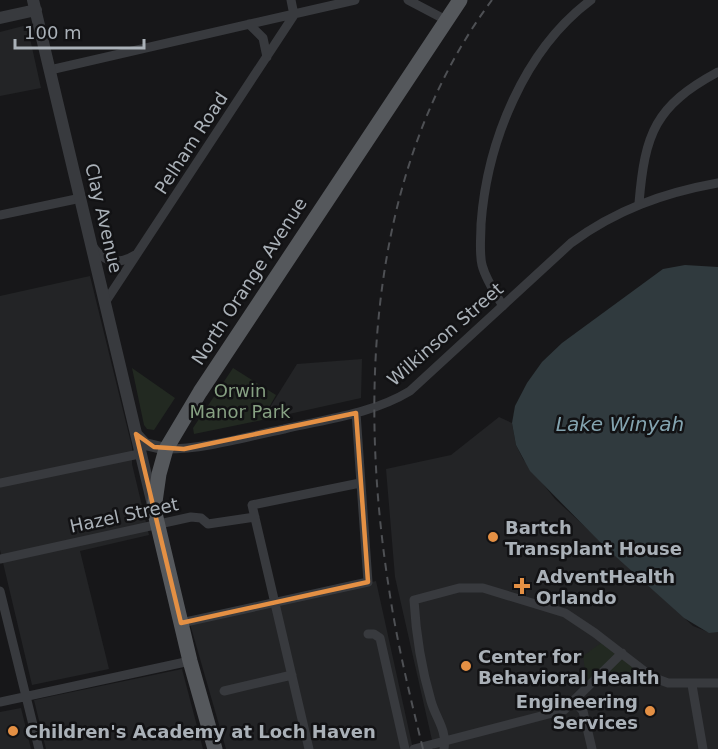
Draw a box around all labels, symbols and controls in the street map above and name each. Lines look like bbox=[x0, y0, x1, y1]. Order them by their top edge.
scale bar bbox=[15, 12, 144, 50]
text: 100 m bbox=[24, 22, 82, 43]
street label: Pelham Road bbox=[150, 88, 232, 198]
street label: Clay Avenue bbox=[81, 161, 127, 275]
street label: North Orange Avenue bbox=[187, 193, 311, 369]
street label: Wilkinson Street bbox=[383, 278, 507, 390]
park label: Orwin Manor Park bbox=[189, 380, 291, 422]
water label: Lake Winyah bbox=[556, 412, 684, 436]
street label: Hazel Street bbox=[68, 493, 180, 537]
place label: Bartch Transplant House bbox=[505, 517, 682, 559]
marker: Bartch Transplant House bbox=[486, 530, 500, 544]
place label: AdventHealth Orlando bbox=[536, 566, 675, 608]
marker: AdventHealth Orlando bbox=[513, 577, 531, 595]
place label: Center for Behavioral Health bbox=[478, 646, 660, 688]
marker: Center for Behavioral Health bbox=[459, 659, 473, 673]
place label: Engineering Services bbox=[516, 691, 638, 733]
marker: Engineering Services bbox=[643, 704, 657, 718]
place label: Children's Academy at Loch Haven bbox=[25, 721, 376, 742]
marker: Children's Academy at Loch Haven bbox=[6, 724, 20, 738]

